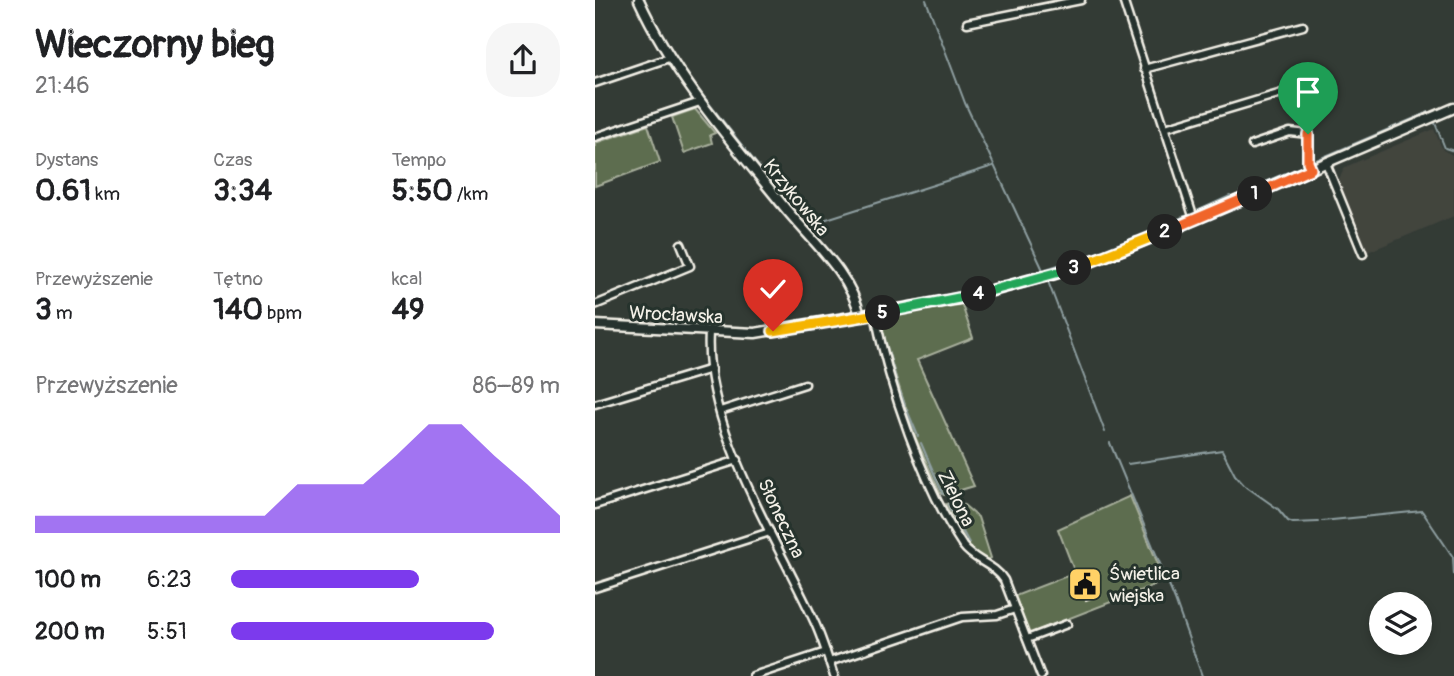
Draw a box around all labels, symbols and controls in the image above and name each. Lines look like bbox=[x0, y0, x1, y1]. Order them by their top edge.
text: Wieczorny bieg bbox=[35, 21, 275, 69]
button: share bbox=[486, 23, 560, 97]
pin bbox=[1278, 62, 1338, 134]
text: 21:46 bbox=[35, 71, 90, 100]
icon: arrive bbox=[1289, 73, 1327, 111]
text: Dystans bbox=[35, 148, 98, 172]
text: Czas bbox=[213, 148, 252, 172]
text: Tempo bbox=[392, 148, 446, 172]
street label: Krzykowska bbox=[758, 154, 835, 241]
text: 0.61 bbox=[35, 172, 91, 209]
text: 3:34 bbox=[213, 172, 272, 209]
text: 5:50 bbox=[392, 172, 453, 209]
pin: 1 bbox=[1237, 176, 1273, 212]
text: 1 bbox=[1251, 181, 1258, 205]
text: km bbox=[91, 182, 120, 206]
text: /km bbox=[453, 182, 488, 206]
pin: 2 bbox=[1147, 215, 1183, 250]
text: 2 bbox=[1159, 219, 1170, 243]
pin: 3 bbox=[1057, 250, 1091, 286]
text: 3 bbox=[1068, 255, 1079, 279]
pin bbox=[743, 259, 803, 331]
text: Przewyższenie bbox=[35, 267, 153, 291]
text: Tętno bbox=[213, 267, 263, 291]
text: kcal bbox=[392, 267, 423, 291]
icon: check bbox=[754, 270, 792, 308]
pin: 4 bbox=[961, 276, 997, 312]
text: 4 bbox=[973, 281, 984, 305]
text: 3 bbox=[35, 291, 52, 328]
text: 140 bbox=[213, 291, 263, 328]
text: 49 bbox=[392, 291, 425, 328]
pin: 5 bbox=[865, 296, 901, 330]
text: 5 bbox=[877, 300, 888, 324]
text: m bbox=[52, 301, 73, 325]
text: bpm bbox=[263, 301, 302, 325]
street label: Wrocławska bbox=[628, 301, 724, 329]
text: Przewyższenie bbox=[35, 371, 178, 400]
text: 86–89 m bbox=[473, 371, 560, 400]
street label: Zielona bbox=[932, 466, 980, 531]
street label: Słoneczna bbox=[752, 475, 810, 562]
place label: Świetlica wiejska bbox=[1109, 562, 1180, 608]
text: 100 m bbox=[35, 565, 101, 594]
text: 6:23 bbox=[147, 565, 192, 594]
public building icon: Świetlica wiejska bbox=[1066, 565, 1104, 603]
map controls bbox=[1369, 592, 1432, 655]
button: layers bbox=[1369, 592, 1432, 655]
text: 200 m bbox=[35, 617, 105, 646]
text: 5:51 bbox=[147, 617, 187, 646]

